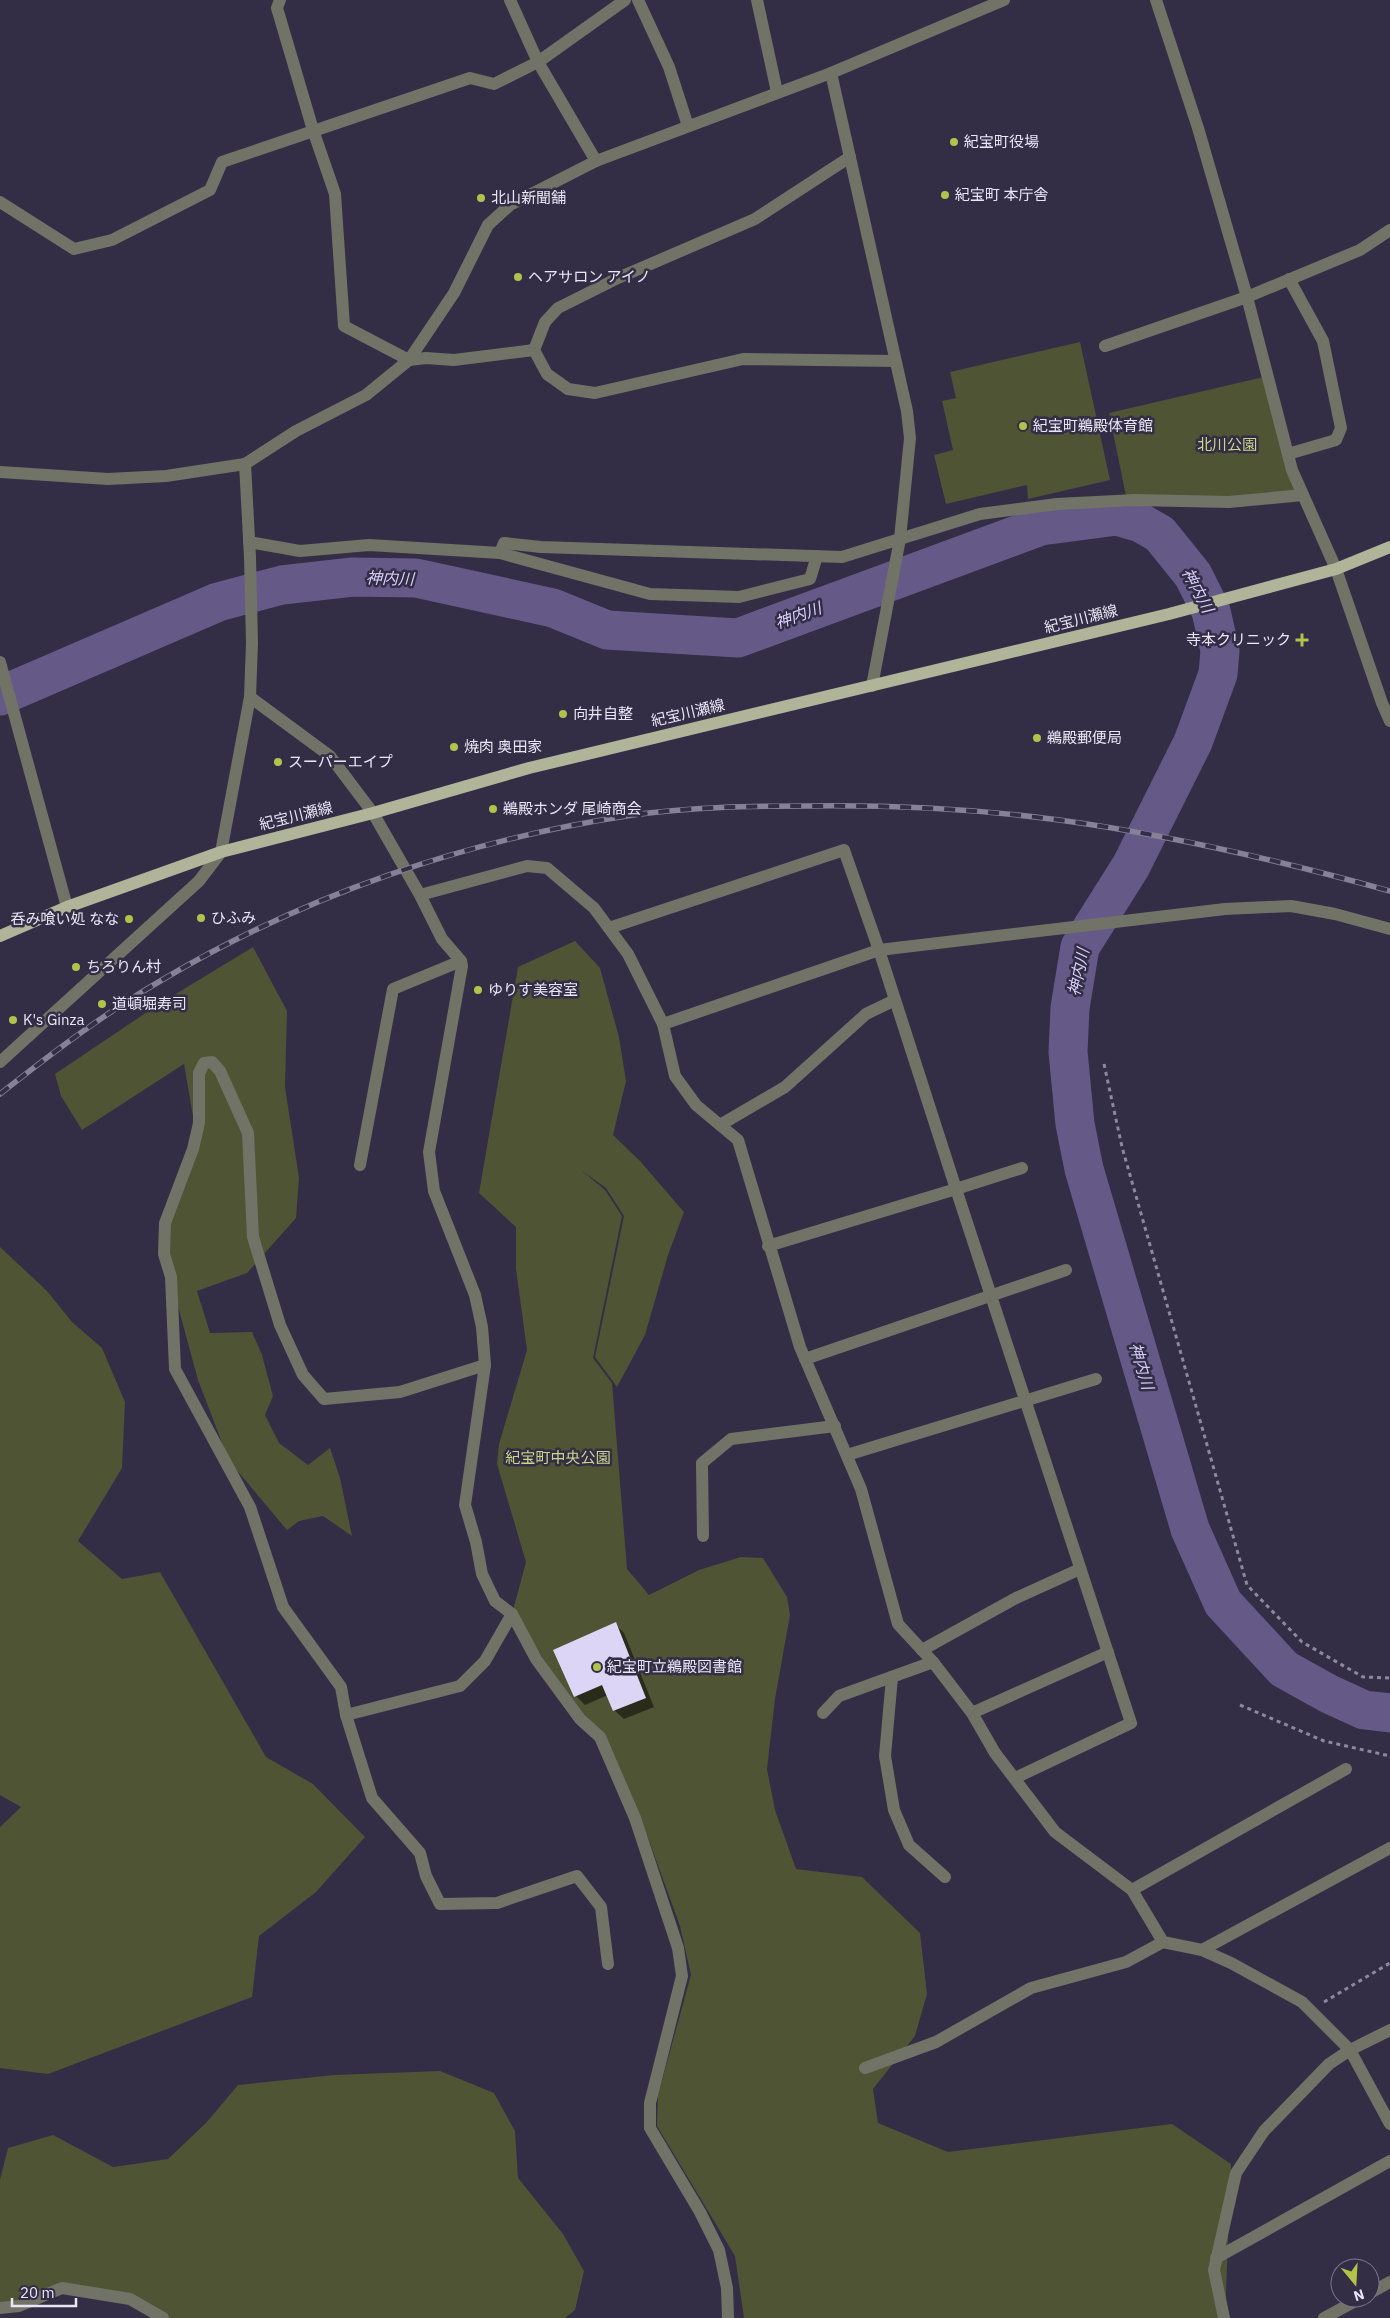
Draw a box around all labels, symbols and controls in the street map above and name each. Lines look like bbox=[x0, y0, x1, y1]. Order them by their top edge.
place label: 紀宝町役場 bbox=[964, 132, 1039, 151]
marker: 紀宝町役場 bbox=[948, 136, 960, 148]
place label: 紀宝町 本庁舎 bbox=[955, 185, 1049, 204]
place label: 北山新聞舗 bbox=[491, 188, 566, 207]
marker: 紀宝町 本庁舎 bbox=[939, 189, 951, 201]
marker: 北山新聞舗 bbox=[475, 192, 487, 204]
place label: ヘアサロン アイノ bbox=[528, 267, 651, 286]
marker: ヘアサロン アイノ bbox=[512, 271, 524, 283]
place label: 紀宝町鵜殿体育館 bbox=[1033, 416, 1153, 435]
marker: 紀宝町鵜殿体育館 bbox=[1017, 420, 1029, 432]
park label: 北川公園 bbox=[1197, 435, 1257, 454]
water label: 神内川 bbox=[1178, 564, 1219, 618]
water label: 神内川 bbox=[366, 567, 416, 589]
water label: 神内川 bbox=[772, 597, 826, 633]
street label: 紀宝川瀬線 bbox=[1042, 600, 1120, 637]
place label: 寺本クリニック bbox=[1186, 630, 1291, 649]
marker: 寺本クリニック bbox=[1295, 633, 1309, 647]
street label: 紀宝川瀬線 bbox=[649, 695, 727, 730]
place label: 向井自整 bbox=[573, 704, 633, 723]
marker: 向井自整 bbox=[557, 708, 569, 720]
place label: 鵜殿郵便局 bbox=[1047, 728, 1122, 747]
marker: 鵜殿郵便局 bbox=[1031, 732, 1043, 744]
place label: 焼肉 奥田家 bbox=[464, 737, 543, 756]
marker: 焼肉 奥田家 bbox=[448, 741, 460, 753]
place label: スーパーエイプ bbox=[288, 752, 393, 771]
marker: スーパーエイプ bbox=[272, 756, 284, 768]
street label: 紀宝川瀬線 bbox=[257, 797, 335, 834]
place label: 鵜殿ホンダ 尾崎商会 bbox=[503, 799, 642, 818]
marker: 鵜殿ホンダ 尾崎商会 bbox=[487, 803, 499, 815]
place label: ひふみ bbox=[211, 908, 256, 927]
place label: 呑み喰い処 なな bbox=[10, 909, 119, 928]
marker: ひふみ bbox=[195, 912, 207, 924]
marker: 呑み喰い処 なな bbox=[123, 913, 135, 925]
water label: 神内川 bbox=[1063, 944, 1093, 998]
place label: ちろりん村 bbox=[86, 957, 161, 976]
marker: ちろりん村 bbox=[70, 961, 82, 973]
place label: ゆりす美容室 bbox=[488, 980, 578, 999]
marker: ゆりす美容室 bbox=[472, 984, 484, 996]
place label: 道頓堀寿司 bbox=[112, 994, 187, 1013]
marker: 道頓堀寿司 bbox=[96, 998, 108, 1010]
place label: K's Ginza bbox=[23, 1010, 85, 1029]
marker: K's Ginza bbox=[7, 1014, 19, 1026]
water label: 神内川 bbox=[1126, 1340, 1159, 1394]
park label: 紀宝町中央公園 bbox=[505, 1448, 611, 1467]
place label: 紀宝町立鵜殿図書館 bbox=[607, 1657, 742, 1676]
marker: 紀宝町立鵜殿図書館 bbox=[591, 1661, 603, 1673]
north arrow bbox=[1330, 2258, 1380, 2308]
scale bar bbox=[12, 2276, 76, 2308]
text: 20 m bbox=[20, 2283, 55, 2302]
text: N bbox=[1351, 2285, 1367, 2305]

